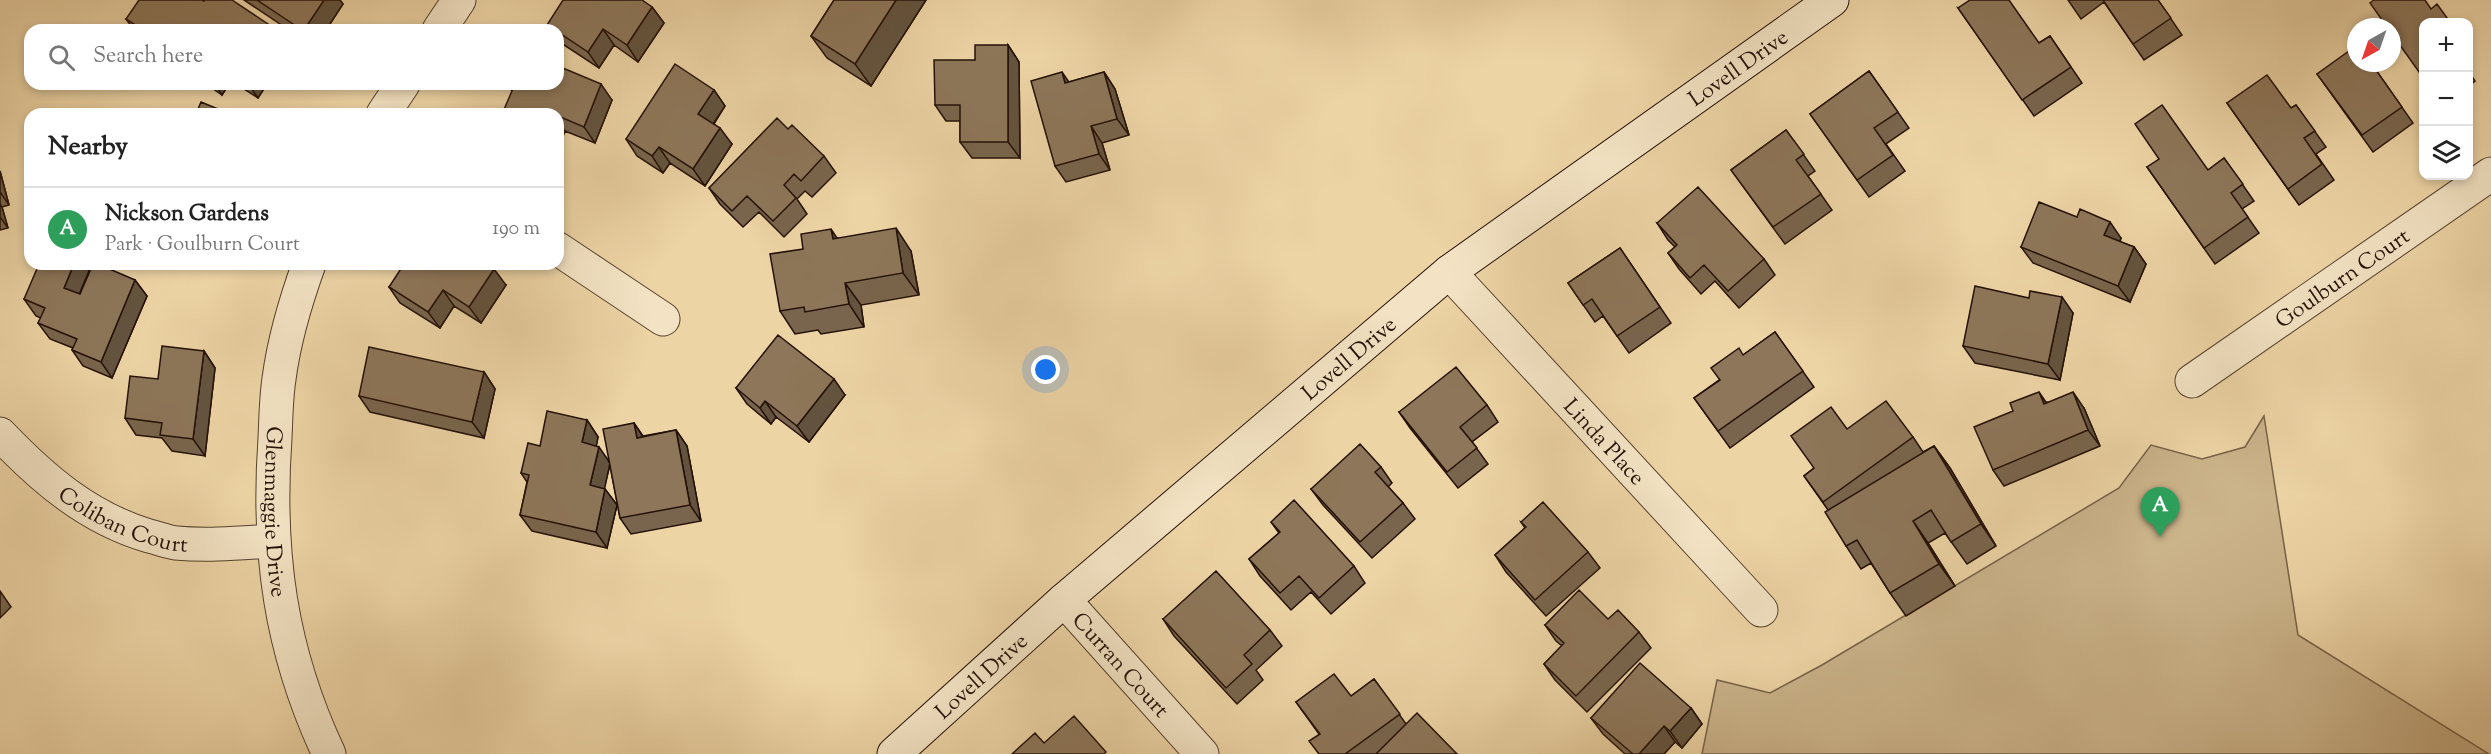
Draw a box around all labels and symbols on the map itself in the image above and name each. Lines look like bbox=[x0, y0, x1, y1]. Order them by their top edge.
north arrow bbox=[2347, 18, 2401, 72]
street label: Lovell Drive bbox=[1683, 23, 1796, 116]
street label: Goulburn Court bbox=[2270, 222, 2418, 338]
street label: Lovell Drive bbox=[1296, 310, 1405, 410]
your location bbox=[1031, 355, 1060, 384]
street label: Linda Place bbox=[1554, 392, 1651, 494]
street label: Glenmaggie Drive bbox=[254, 426, 293, 600]
street label: Coliban Court bbox=[50, 480, 189, 563]
pin: A bbox=[2140, 488, 2180, 537]
street label: Curran Court bbox=[1063, 606, 1175, 726]
street label: Lovell Drive bbox=[929, 627, 1036, 728]

